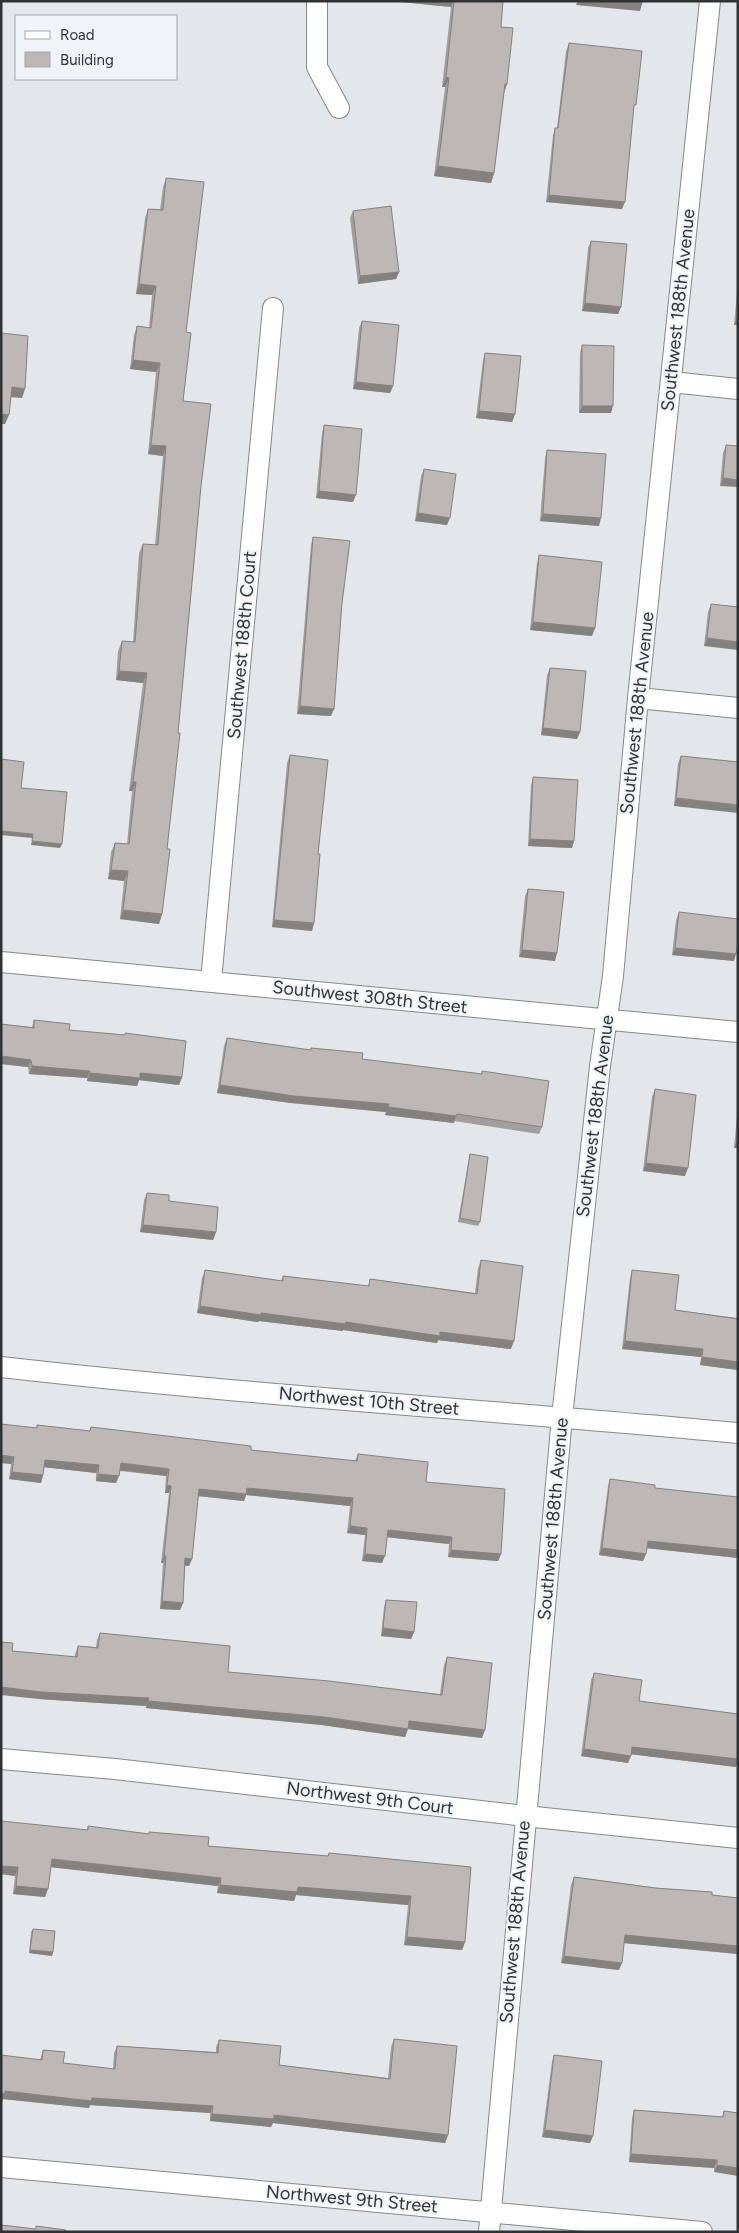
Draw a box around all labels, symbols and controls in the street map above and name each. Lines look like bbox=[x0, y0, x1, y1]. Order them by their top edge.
legend bbox=[15, 15, 178, 80]
text: Road bbox=[60, 26, 95, 44]
text: Building bbox=[60, 51, 114, 69]
street label: Southwest 188th Avenue bbox=[656, 208, 700, 412]
street label: Southwest 188th Court bbox=[223, 550, 261, 740]
street label: Southwest 188th Avenue bbox=[615, 611, 659, 815]
street label: Southwest 308th Street bbox=[272, 976, 469, 1018]
street label: Southwest 188th Avenue bbox=[572, 1014, 618, 1218]
street label: Northwest 10th Street bbox=[278, 1382, 460, 1420]
street label: Southwest 188th Avenue bbox=[533, 1417, 573, 1621]
street label: Northwest 9th Court bbox=[285, 1777, 455, 1819]
street label: Southwest 188th Avenue bbox=[495, 1820, 535, 2024]
street label: Northwest 9th Street bbox=[265, 2181, 439, 2217]

